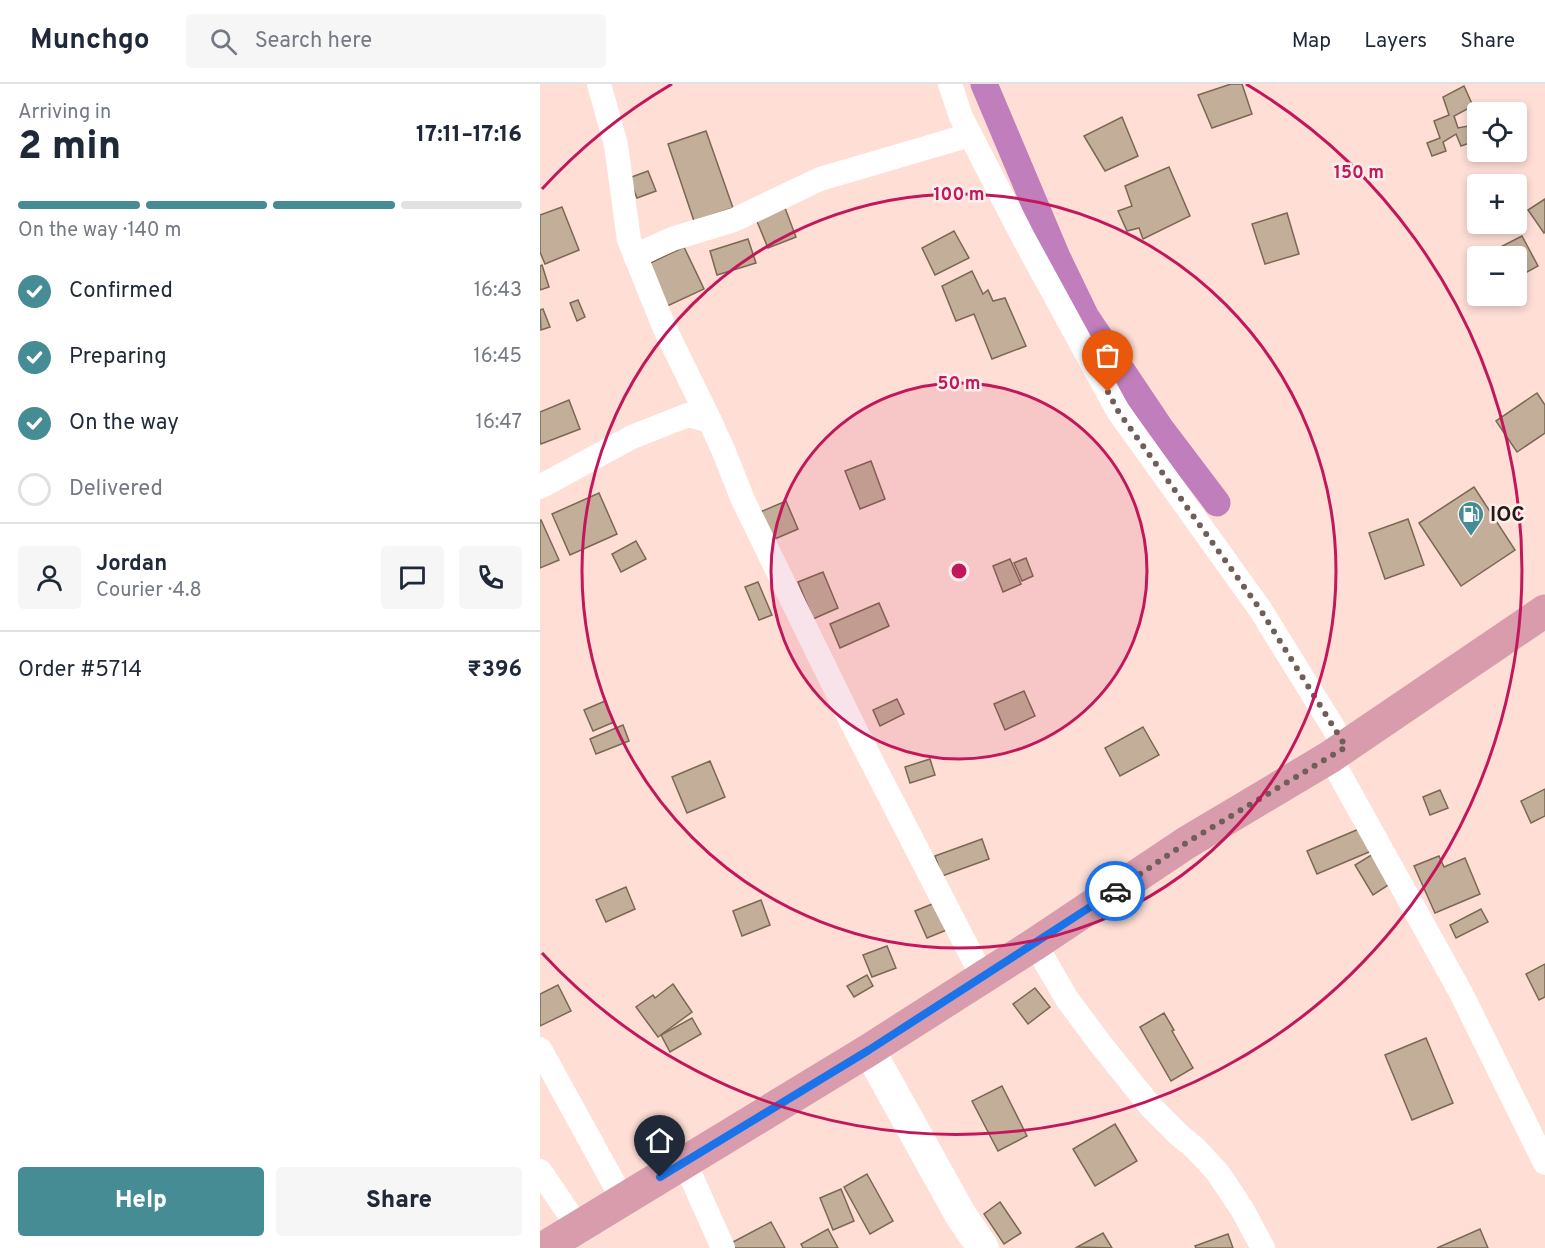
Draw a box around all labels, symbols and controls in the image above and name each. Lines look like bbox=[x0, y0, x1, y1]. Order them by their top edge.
search box bbox=[186, 14, 606, 68]
text: Munchgo bbox=[30, 23, 150, 59]
icon: search bbox=[207, 25, 240, 58]
text: Search here bbox=[255, 28, 372, 55]
text: Map bbox=[1292, 28, 1331, 55]
text: Layers bbox=[1364, 28, 1427, 55]
text: Share bbox=[1460, 28, 1515, 55]
text: Arriving in bbox=[18, 100, 111, 126]
map controls bbox=[1467, 102, 1527, 306]
button: locate bbox=[1467, 102, 1527, 162]
text: 17:11–17:16 bbox=[416, 122, 522, 149]
text: 2 min bbox=[18, 124, 121, 173]
text: 150 m bbox=[1334, 162, 1384, 185]
button: + bbox=[1467, 174, 1527, 234]
text: 100 m bbox=[933, 184, 985, 207]
text: On the way · 140 m bbox=[18, 218, 181, 244]
button: − bbox=[1467, 246, 1527, 306]
icon: check bbox=[18, 275, 51, 308]
text: Confirmed bbox=[69, 278, 173, 305]
text: 16:43 bbox=[474, 278, 522, 304]
pin bbox=[1082, 330, 1133, 392]
icon: bag bbox=[1091, 339, 1124, 372]
icon: check bbox=[18, 341, 51, 374]
text: Preparing bbox=[69, 344, 167, 371]
text: 16:45 bbox=[473, 344, 522, 370]
text: 50 m bbox=[937, 373, 981, 396]
icon: check bbox=[18, 407, 51, 440]
text: On the way bbox=[69, 410, 179, 437]
text: 16:47 bbox=[475, 410, 522, 436]
text: Delivered bbox=[69, 476, 163, 503]
fuel station icon: IOC bbox=[1456, 499, 1486, 537]
place label: IOC bbox=[1490, 502, 1525, 529]
button: person bbox=[18, 546, 81, 609]
button: chat bbox=[381, 546, 444, 609]
button: phone bbox=[459, 546, 522, 609]
text: Jordan bbox=[96, 551, 167, 578]
centre of rings bbox=[949, 561, 969, 581]
text: Courier · 4.8 bbox=[96, 578, 202, 604]
text: Order #5714 bbox=[18, 657, 142, 684]
text: ₹396 bbox=[467, 657, 522, 684]
courier bbox=[1085, 861, 1145, 921]
icon: car bbox=[1099, 875, 1132, 908]
pin bbox=[634, 1115, 685, 1177]
icon: home bbox=[643, 1124, 676, 1157]
button: Help bbox=[18, 1167, 264, 1236]
button: Share bbox=[276, 1167, 522, 1236]

